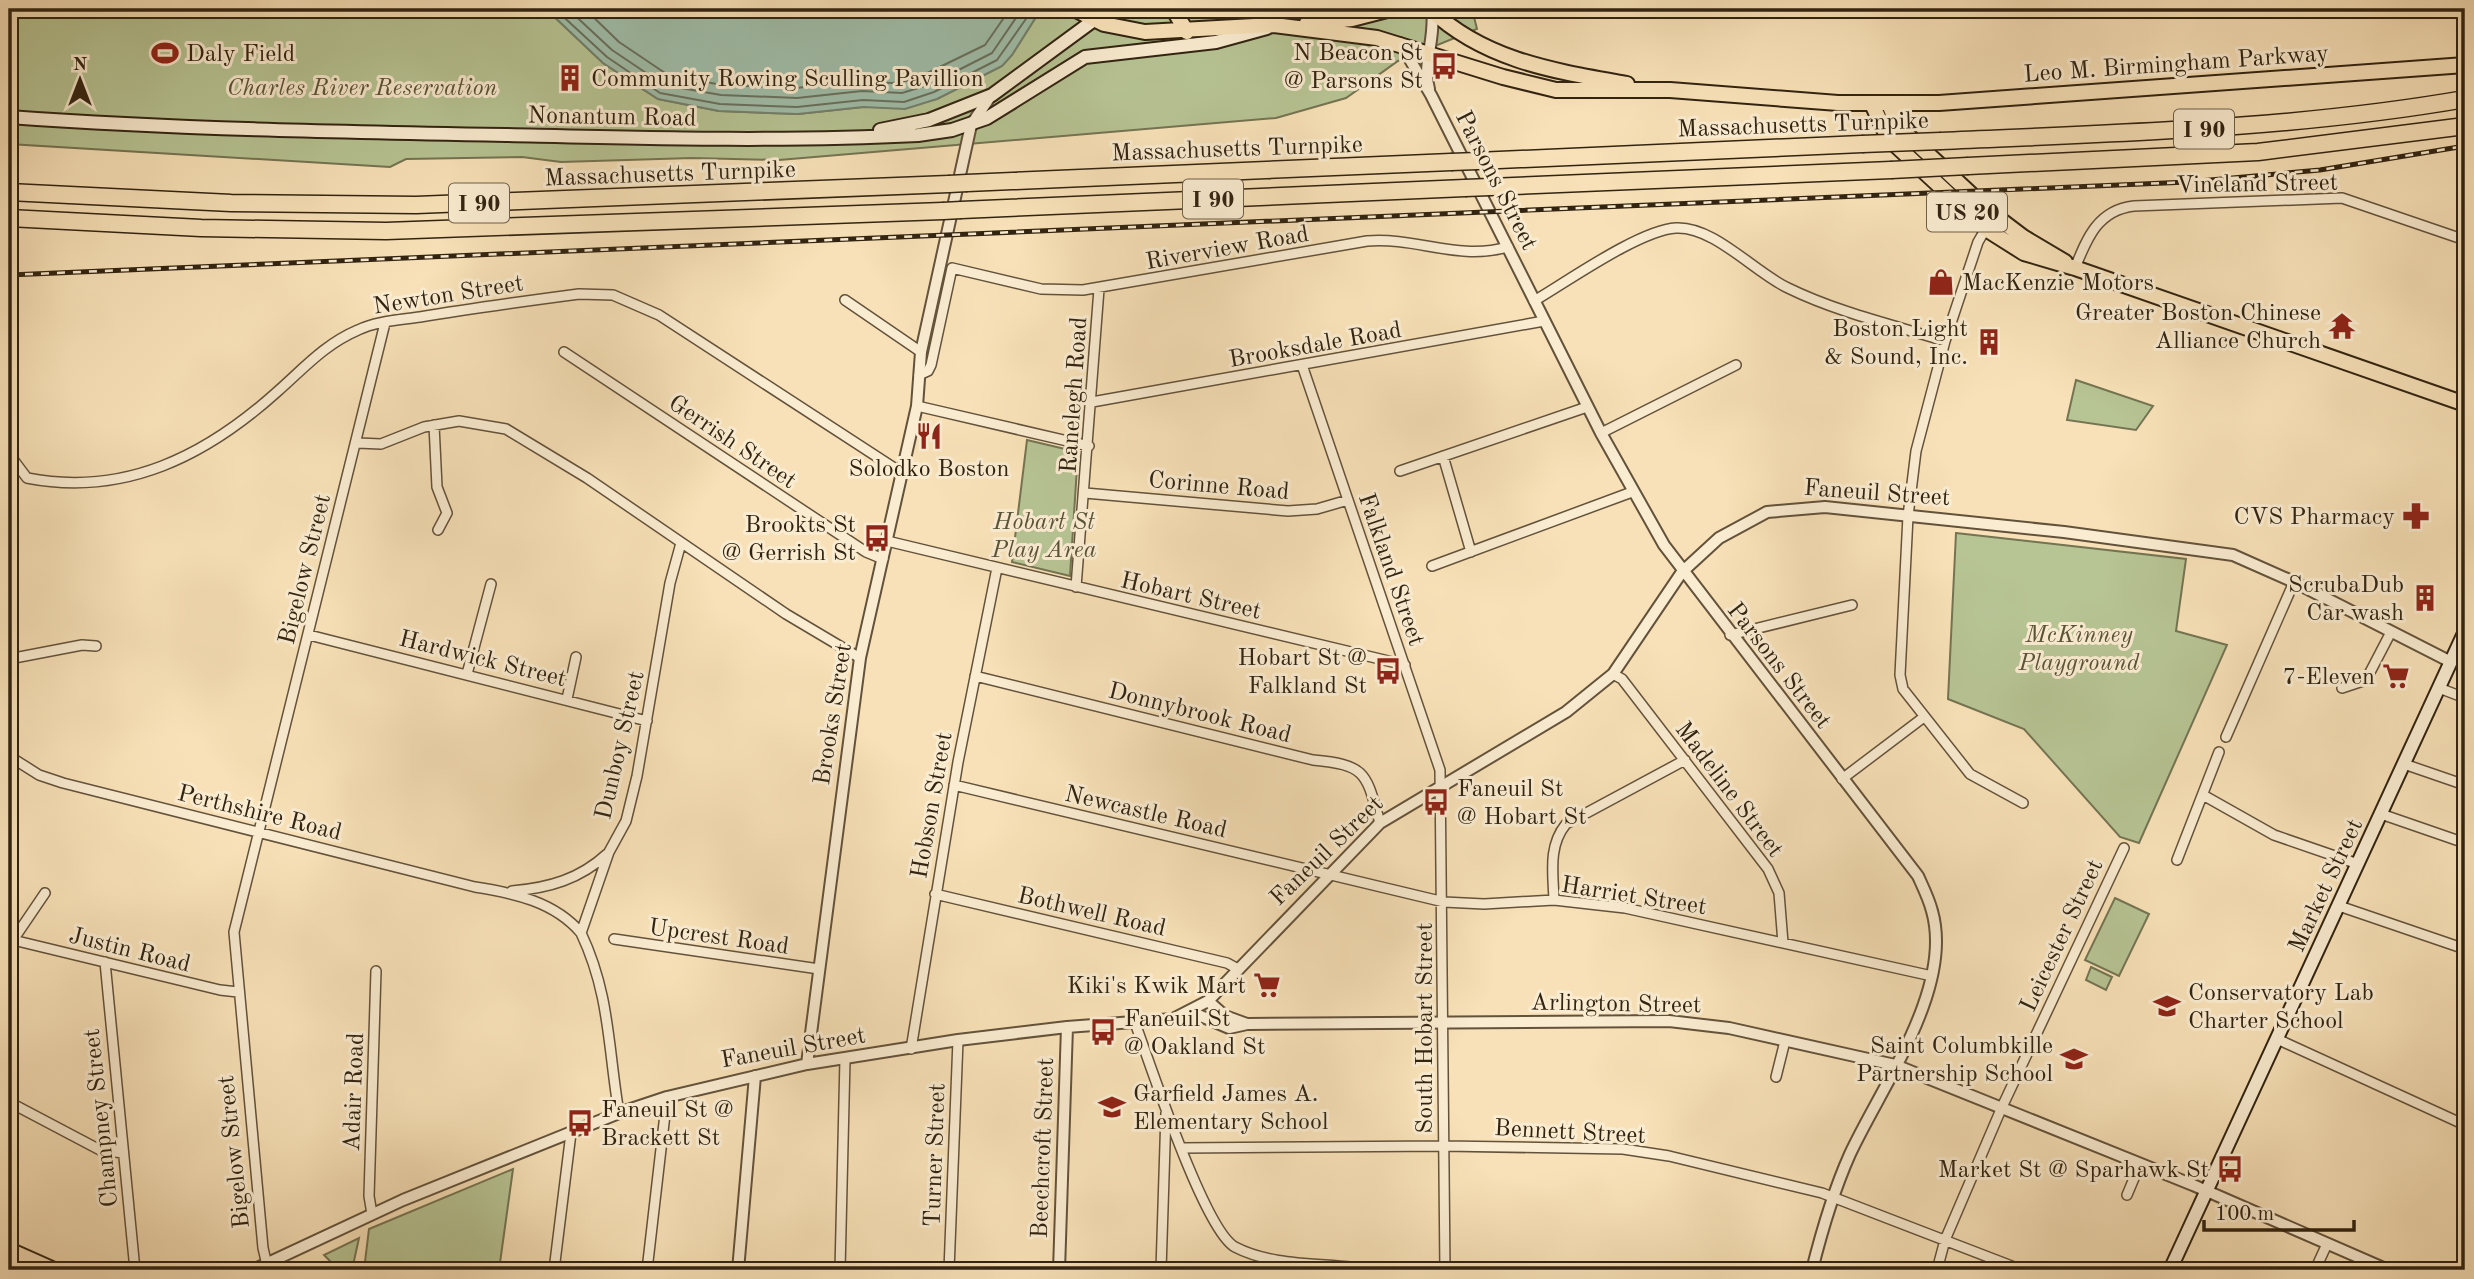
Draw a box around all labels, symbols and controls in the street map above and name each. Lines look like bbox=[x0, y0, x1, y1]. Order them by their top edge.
sports icon: Daly Field bbox=[150, 38, 180, 68]
place label: N Beacon St @ Parsons St bbox=[1284, 42, 1423, 94]
street label: Leo M. Birmingham Parkway bbox=[2023, 42, 2330, 88]
place label: Daly Field bbox=[186, 43, 295, 67]
north arrow bbox=[46, 46, 116, 116]
bus stop icon: N Beacon St @ Parsons St bbox=[1429, 51, 1459, 81]
text: N bbox=[73, 56, 88, 75]
building icon: Community Rowing Sculling Pavillion bbox=[555, 63, 585, 93]
place label: Community Rowing Sculling Pavillion bbox=[591, 68, 984, 92]
park label: Charles River Reservation bbox=[227, 77, 498, 101]
street label: Nonantum Road bbox=[527, 105, 696, 131]
street label: Parsons Street bbox=[1450, 107, 1541, 255]
street label: Massachusetts Turnpike bbox=[1677, 110, 1929, 142]
road number: I 90 bbox=[2174, 110, 2234, 148]
street label: Massachusetts Turnpike bbox=[1111, 134, 1363, 166]
street label: Massachusetts Turnpike bbox=[544, 159, 796, 191]
street label: Vineland Street bbox=[2176, 172, 2338, 198]
road number: I 90 bbox=[1183, 180, 1243, 218]
road number: I 90 bbox=[449, 184, 509, 222]
road number: US 20 bbox=[1927, 192, 2007, 232]
street label: Riverview Road bbox=[1144, 223, 1311, 275]
shop icon: MacKenzie Motors bbox=[1926, 267, 1956, 297]
street label: Newton Street bbox=[372, 272, 525, 320]
place label: MacKenzie Motors bbox=[1962, 272, 2154, 296]
place label: Greater Boston Chinese Alliance Church bbox=[2075, 302, 2321, 354]
temple icon: Greater Boston Chinese Alliance Church bbox=[2327, 311, 2357, 341]
street label: Ranelegh Road bbox=[1058, 316, 1092, 474]
place label: Boston Light & Sound, Inc. bbox=[1824, 318, 1968, 370]
street label: Brooksdale Road bbox=[1227, 319, 1404, 373]
building icon: Boston Light & Sound, Inc. bbox=[1974, 327, 2004, 357]
street label: Gerrish Street bbox=[664, 391, 800, 494]
restaurant icon: Solodko Boston bbox=[914, 421, 944, 451]
place label: Solodko Boston bbox=[849, 458, 1010, 482]
street label: Corinne Road bbox=[1147, 469, 1290, 505]
street label: Faneuil Street bbox=[1803, 477, 1951, 511]
street label: Falkland Street bbox=[1353, 490, 1427, 649]
street label: Bigelow Street bbox=[276, 492, 336, 647]
pharmacy icon: CVS Pharmacy bbox=[2401, 501, 2431, 531]
place label: CVS Pharmacy bbox=[2234, 506, 2395, 530]
park label: Hobart St Play Area bbox=[990, 511, 1097, 563]
place label: Brookts St @ Gerrish St bbox=[722, 514, 856, 566]
bus stop icon: Brookts St @ Gerrish St bbox=[862, 523, 892, 553]
street label: Hobart Street bbox=[1118, 569, 1263, 625]
place label: ScrubaDub Car wash bbox=[2288, 574, 2404, 626]
building icon: ScrubaDub Car wash bbox=[2410, 583, 2440, 613]
street label: Parsons Street bbox=[1722, 599, 1835, 734]
park label: McKinney Playground bbox=[2018, 624, 2140, 676]
street label: Hardwick Street bbox=[396, 628, 569, 692]
street label: Brooks Street bbox=[811, 642, 857, 787]
place label: Hobart St @ Falkland St bbox=[1237, 647, 1367, 699]
bus stop icon: Hobart St @ Falkland St bbox=[1373, 656, 1403, 686]
supermarket icon: 7-Eleven bbox=[2381, 661, 2411, 691]
place label: 7-Eleven bbox=[2283, 666, 2375, 690]
street label: Dunboy Street bbox=[592, 669, 650, 822]
street label: Donnybrook Road bbox=[1105, 680, 1294, 748]
street label: Madeline Street bbox=[1670, 718, 1787, 862]
street label: Hobson Street bbox=[908, 730, 958, 881]
place label: Faneuil St @ Hobart St bbox=[1457, 778, 1587, 830]
street label: Perthshire Road bbox=[175, 782, 344, 846]
street label: Newcastle Road bbox=[1062, 783, 1229, 843]
bus stop icon: Faneuil St @ Hobart St bbox=[1421, 787, 1451, 817]
street label: Faneuil Street bbox=[1266, 792, 1388, 911]
street label: Market Street bbox=[2285, 815, 2368, 956]
street label: Leicester Street bbox=[2017, 856, 2109, 1016]
street label: Harriet Street bbox=[1559, 874, 1708, 920]
street label: Bothwell Road bbox=[1015, 884, 1168, 942]
street label: Upcrest Road bbox=[647, 916, 790, 960]
street label: South Hobart Street bbox=[1414, 922, 1438, 1134]
street label: Justin Road bbox=[66, 924, 193, 978]
supermarket icon: Kiki's Kwik Mart bbox=[1252, 970, 1282, 1000]
place label: Kiki's Kwik Mart bbox=[1067, 975, 1246, 999]
place label: Conservatory Lab Charter School bbox=[2188, 982, 2374, 1034]
school or university icon: Conservatory Lab Charter School bbox=[2152, 991, 2182, 1021]
street label: Arlington Street bbox=[1530, 992, 1701, 1018]
place label: Faneuil St @ Oakland St bbox=[1124, 1008, 1265, 1060]
bus stop icon: Faneuil St @ Oakland St bbox=[1088, 1017, 1118, 1047]
street label: Faneuil Street bbox=[719, 1024, 868, 1074]
street label: Champney Street bbox=[81, 1027, 123, 1208]
street label: Adair Road bbox=[341, 1032, 369, 1152]
place label: Saint Columbkille Partnership School bbox=[1856, 1035, 2053, 1087]
school or university icon: Saint Columbkille Partnership School bbox=[2059, 1044, 2089, 1074]
street label: Beechcroft Street bbox=[1029, 1057, 1059, 1239]
street label: Bigelow Street bbox=[215, 1074, 255, 1230]
street label: Turner Street bbox=[921, 1083, 951, 1227]
place label: Garfield James A. Elementary School bbox=[1133, 1083, 1328, 1135]
school or university icon: Garfield James A. Elementary School bbox=[1097, 1092, 1127, 1122]
place label: Faneuil St @ Brackett St bbox=[601, 1099, 734, 1151]
bus stop icon: Faneuil St @ Brackett St bbox=[565, 1108, 595, 1138]
street label: Bennett Street bbox=[1494, 1117, 1646, 1149]
bus stop icon: Market St @ Sparhawk St bbox=[2215, 1154, 2245, 1184]
place label: Market St @ Sparhawk St bbox=[1938, 1159, 2209, 1183]
scale bar bbox=[2204, 1188, 2355, 1232]
text: 100 m bbox=[2215, 1204, 2274, 1225]

